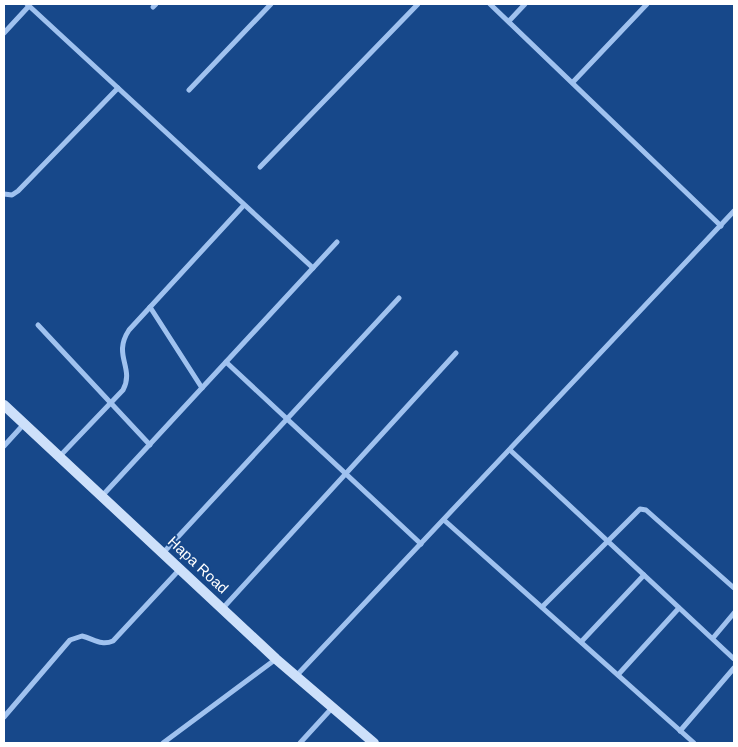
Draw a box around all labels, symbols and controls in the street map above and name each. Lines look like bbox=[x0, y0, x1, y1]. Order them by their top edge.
street label: Hapa Road bbox=[165, 533, 232, 597]

